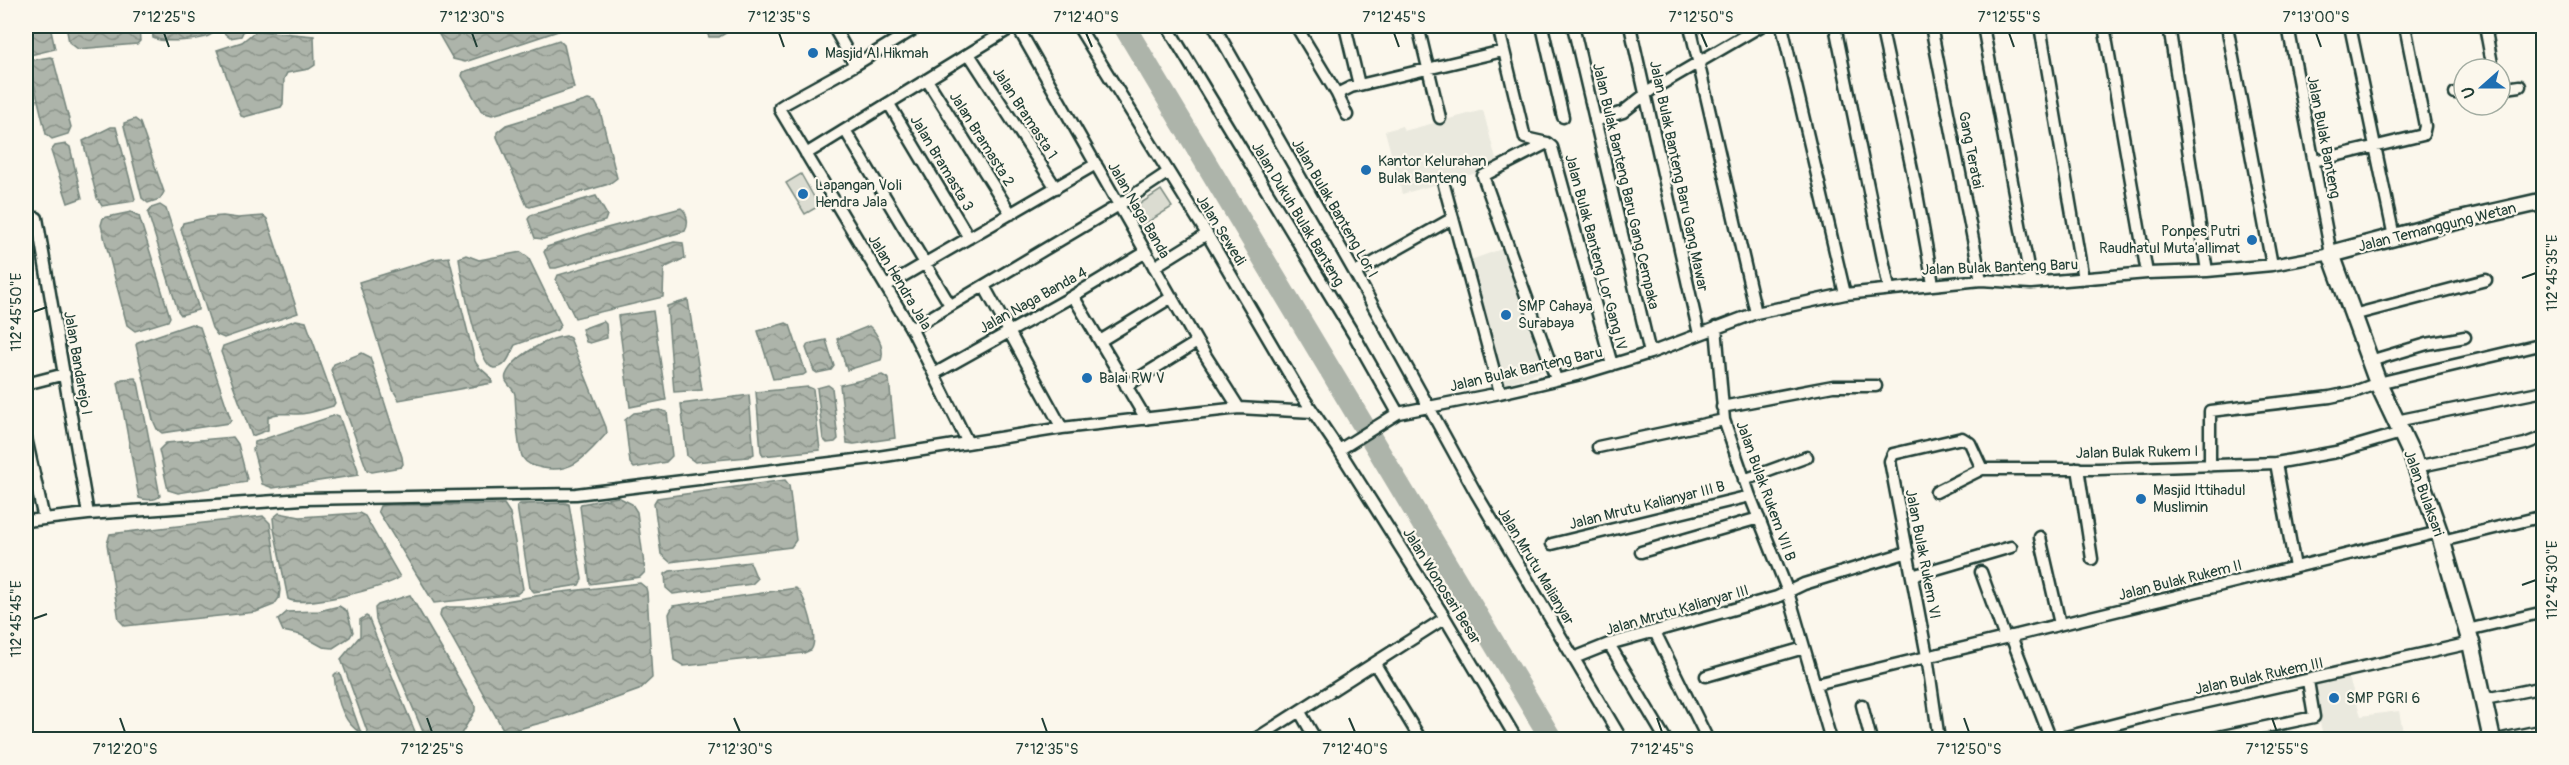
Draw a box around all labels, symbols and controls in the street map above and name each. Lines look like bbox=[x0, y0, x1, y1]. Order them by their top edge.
text: 7°12'25"S bbox=[132, 8, 196, 27]
text: 7°12'30"S bbox=[439, 8, 505, 27]
text: 7°12'35"S bbox=[747, 8, 811, 27]
text: 7°12'40"S bbox=[1053, 8, 1119, 27]
text: 7°12'45"S bbox=[1362, 8, 1426, 27]
text: 7°12'50"S bbox=[1669, 8, 1733, 27]
text: 7°12'55"S bbox=[1978, 8, 2040, 27]
text: 7°13'00"S bbox=[2282, 8, 2350, 27]
place label: Masjid Al Hikmah bbox=[825, 44, 929, 63]
marker: Masjid Al Hikmah bbox=[806, 46, 820, 60]
north arrow bbox=[2452, 57, 2512, 117]
street label: Jalan Bulak Banteng Baru Gang Mawar bbox=[1645, 59, 1712, 294]
street label: Jalan Bulak Banteng Baru Gang Cempaka bbox=[1588, 61, 1663, 311]
street label: Jalan Bramasta 1 bbox=[988, 64, 1061, 163]
street label: Jalan Bulak Banteng bbox=[2302, 74, 2345, 200]
text: U bbox=[2458, 83, 2480, 101]
street label: Jalan Bramasta 2 bbox=[945, 88, 1018, 190]
street label: Gang Teratai bbox=[1954, 110, 1987, 191]
street label: Jalan Bramasta 3 bbox=[905, 112, 978, 215]
street label: Jalan Bulak Banteng Lor I bbox=[1287, 135, 1382, 281]
street label: Jalan Dukuh Bulak Banteng bbox=[1247, 138, 1348, 290]
place label: Kantor Kelurahan Bulak Banteng bbox=[1378, 152, 1487, 188]
street label: Jalan Bulak Banteng Lor Gang IV bbox=[1560, 152, 1631, 352]
street label: Jalan Naga Banda bbox=[1103, 158, 1174, 262]
marker: Kantor Kelurahan Bulak Banteng bbox=[1359, 163, 1373, 177]
place label: Lapangan Voli Hendra Jala bbox=[815, 176, 902, 212]
marker: Lapangan Voli Hendra Jala bbox=[796, 187, 810, 201]
street label: Jalan Sewedi bbox=[1191, 191, 1250, 269]
street label: Jalan Temanggung Wetan bbox=[2356, 199, 2518, 256]
place label: Ponpes Putri Raudhatul Muta'allimat bbox=[2099, 222, 2241, 258]
street label: Jalan Hendra Jala bbox=[864, 231, 936, 334]
marker: Ponpes Putri Raudhatul Muta'allimat bbox=[2245, 233, 2259, 247]
text: 112°45'35"E bbox=[2543, 234, 2562, 311]
street label: Jalan Bulak Banteng Baru bbox=[1922, 255, 2078, 280]
street label: Jalan Naga Banda 4 bbox=[976, 263, 1091, 338]
text: 112°45'50"E bbox=[7, 272, 26, 351]
place label: SMP Cahaya Surabaya bbox=[1518, 297, 1593, 333]
marker: SMP Cahaya Surabaya bbox=[1499, 308, 1513, 322]
street label: Jalan Bandarejo I bbox=[59, 310, 96, 417]
street label: Jalan Bulak Banteng Baru bbox=[1448, 343, 1604, 396]
place label: Balai RW V bbox=[1099, 369, 1165, 388]
marker: Balai RW V bbox=[1080, 371, 1094, 385]
street label: Jalan Bulak Rukem VII B bbox=[1731, 419, 1800, 564]
street label: Jalan Bulak Rukem I bbox=[2076, 442, 2198, 463]
street label: Jalan Bulaksari bbox=[2399, 447, 2448, 539]
street label: Jalan Mrutu Kalianyar III B bbox=[1567, 477, 1727, 534]
place label: Masjid Ittihadul Muslimin bbox=[2153, 481, 2246, 517]
street label: Jalan Bulak Rukem VI bbox=[1901, 488, 1944, 621]
marker: Masjid Ittihadul Muslimin bbox=[2134, 492, 2148, 506]
street label: Jalan Mrutu Malianyar bbox=[1493, 504, 1579, 629]
street label: Jalan Wonosari Besar bbox=[1398, 525, 1485, 648]
text: 112°45'30"E bbox=[2543, 540, 2562, 620]
street label: Jalan Bulak Rukem II bbox=[2116, 556, 2244, 605]
text: 112°45'45"E bbox=[7, 580, 26, 658]
street label: Jalan Mrutu Kalianyar III bbox=[1603, 581, 1751, 640]
street label: Jalan Bulak Rukem III bbox=[2193, 654, 2325, 699]
place label: SMP PGRI 6 bbox=[2346, 689, 2420, 708]
marker: SMP PGRI 6 bbox=[2327, 691, 2341, 705]
text: 7°12'20"S bbox=[92, 740, 158, 759]
text: 7°12'25"S bbox=[400, 740, 464, 759]
text: 7°12'30"S bbox=[707, 740, 773, 759]
text: 7°12'35"S bbox=[1015, 740, 1079, 759]
text: 7°12'40"S bbox=[1322, 740, 1388, 759]
text: 7°12'45"S bbox=[1630, 740, 1694, 759]
text: 7°12'50"S bbox=[1937, 740, 2001, 759]
text: 7°12'55"S bbox=[2246, 740, 2308, 759]

